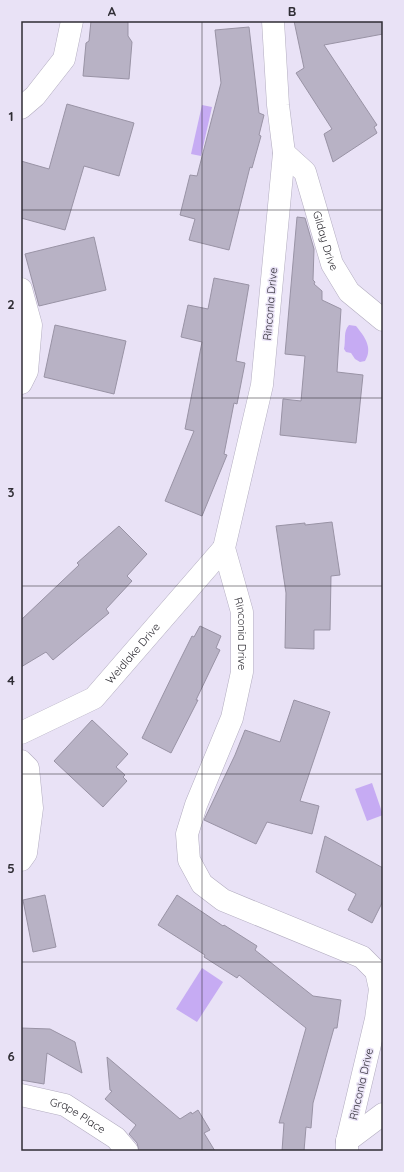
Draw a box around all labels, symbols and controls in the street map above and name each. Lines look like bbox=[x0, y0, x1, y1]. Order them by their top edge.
text: A bbox=[108, 3, 117, 19]
text: B bbox=[288, 3, 296, 19]
text: 1 bbox=[8, 108, 14, 124]
street label: Gilday Drive bbox=[310, 209, 341, 273]
street label: Rinconia Drive bbox=[260, 267, 280, 341]
text: 2 bbox=[7, 296, 15, 312]
text: 3 bbox=[8, 484, 15, 500]
street label: Rinconia Drive bbox=[231, 596, 249, 670]
street label: Weidlake Drive bbox=[102, 620, 163, 687]
text: 4 bbox=[7, 672, 15, 688]
text: 5 bbox=[7, 860, 15, 876]
street label: Rinconia Drive bbox=[346, 1047, 376, 1121]
text: 6 bbox=[7, 1048, 15, 1064]
street label: Grape Place bbox=[49, 1095, 108, 1136]

